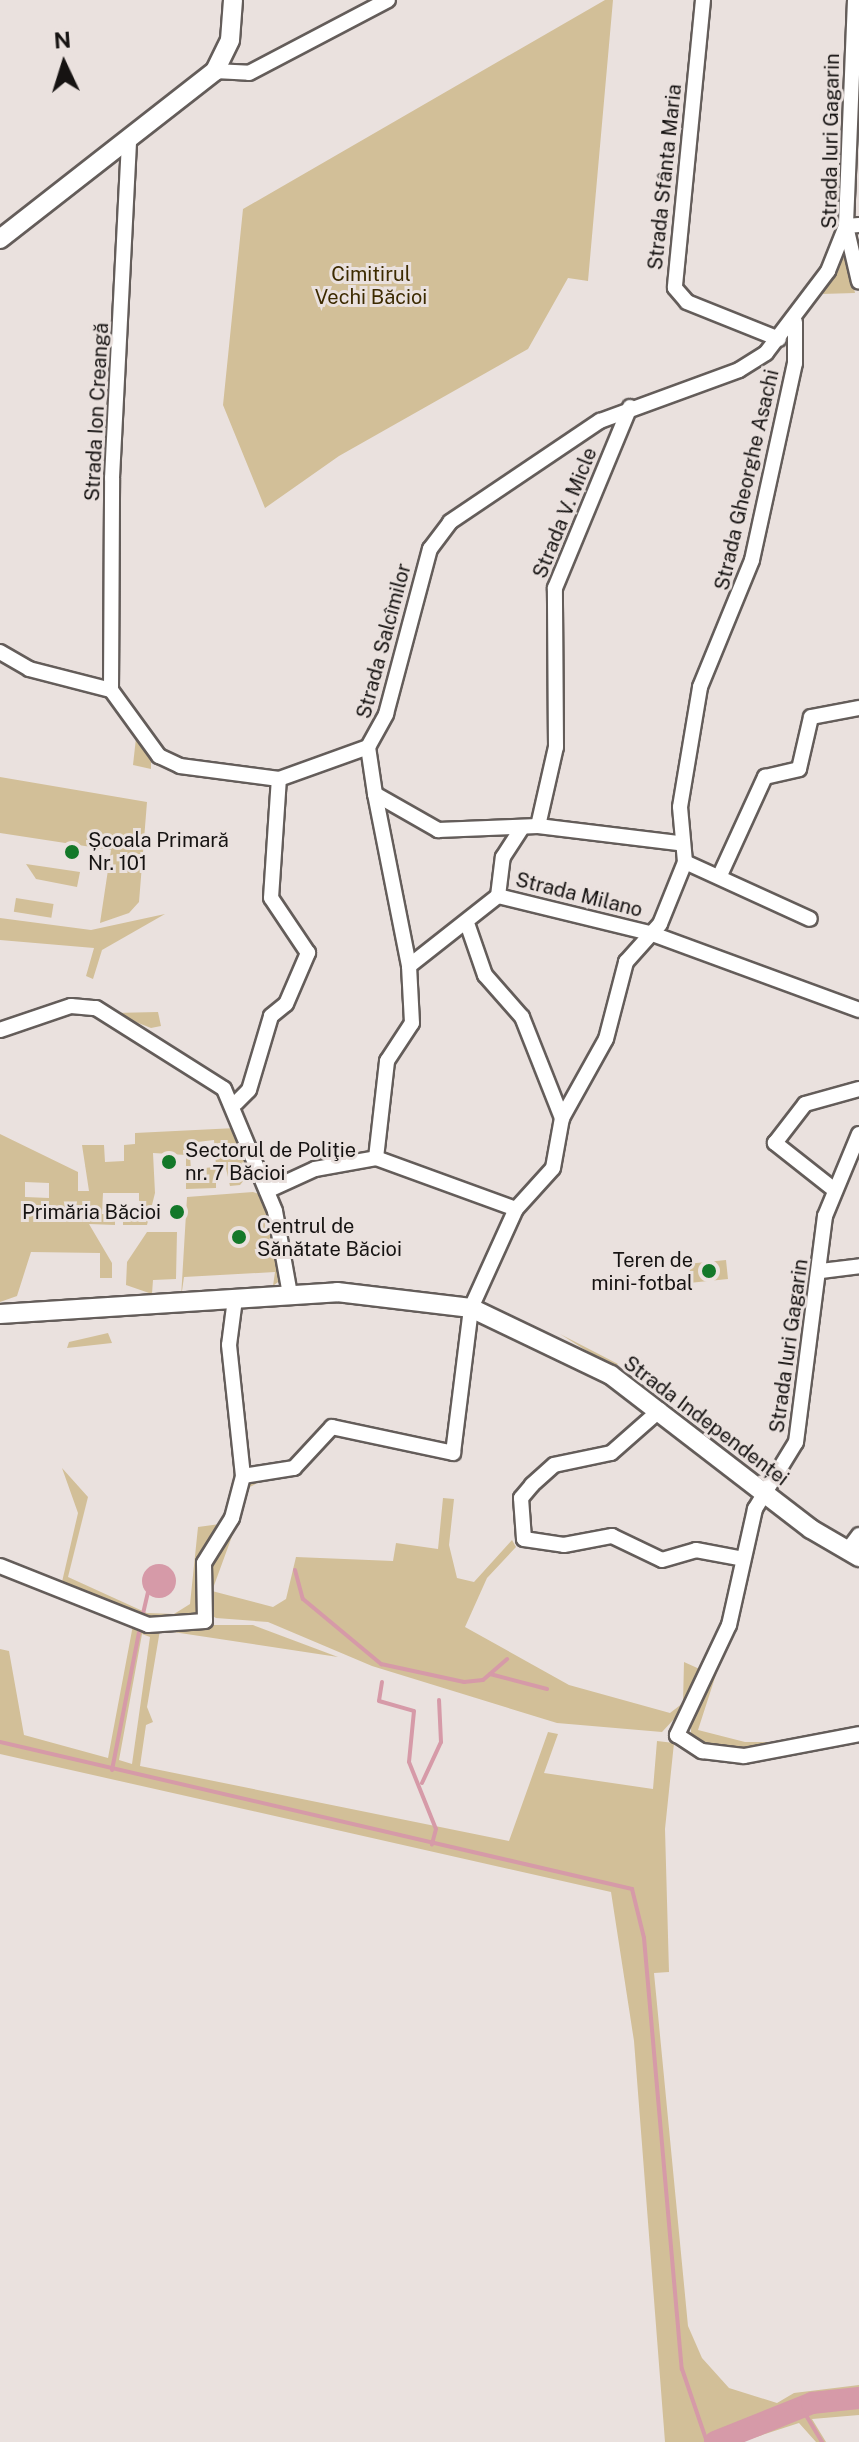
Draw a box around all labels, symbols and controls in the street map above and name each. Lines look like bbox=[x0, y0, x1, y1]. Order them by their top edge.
north arrow bbox=[24, 24, 104, 104]
text: N bbox=[53, 26, 72, 54]
street label: Strada Iuri Gagarin bbox=[817, 53, 845, 229]
street label: Strada Sfânta Maria bbox=[643, 83, 687, 271]
park label: Cimitirul Vechi Băcioi bbox=[315, 263, 427, 310]
street label: Strada Ion Creangă bbox=[80, 322, 114, 502]
street label: Strada Gheorghe Asachi bbox=[710, 367, 784, 593]
street label: Strada V. Micle bbox=[528, 444, 602, 582]
street label: Strada Salcîmilor bbox=[352, 561, 416, 721]
place label: Școala Primară Nr. 101 bbox=[88, 828, 229, 875]
marker: Școala Primară Nr. 101 bbox=[63, 843, 81, 861]
street label: Strada Milano bbox=[513, 868, 645, 922]
place label: Sectorul de Poliţie nr. 7 Băcioi bbox=[185, 1138, 356, 1185]
marker: Sectorul de Poliţie nr. 7 Băcioi bbox=[160, 1153, 178, 1171]
place label: Primăria Băcioi bbox=[22, 1200, 161, 1224]
marker: Primăria Băcioi bbox=[168, 1203, 186, 1221]
place label: Centrul de Sănătate Băcioi bbox=[257, 1214, 402, 1261]
marker: Centrul de Sănătate Băcioi bbox=[228, 1226, 250, 1248]
place label: Teren de mini-fotbal bbox=[591, 1248, 693, 1295]
street label: Strada Iuri Gagarin bbox=[765, 1257, 813, 1435]
marker: Teren de mini-fotbal bbox=[700, 1262, 718, 1280]
street label: Strada Independenței bbox=[619, 1351, 793, 1491]

